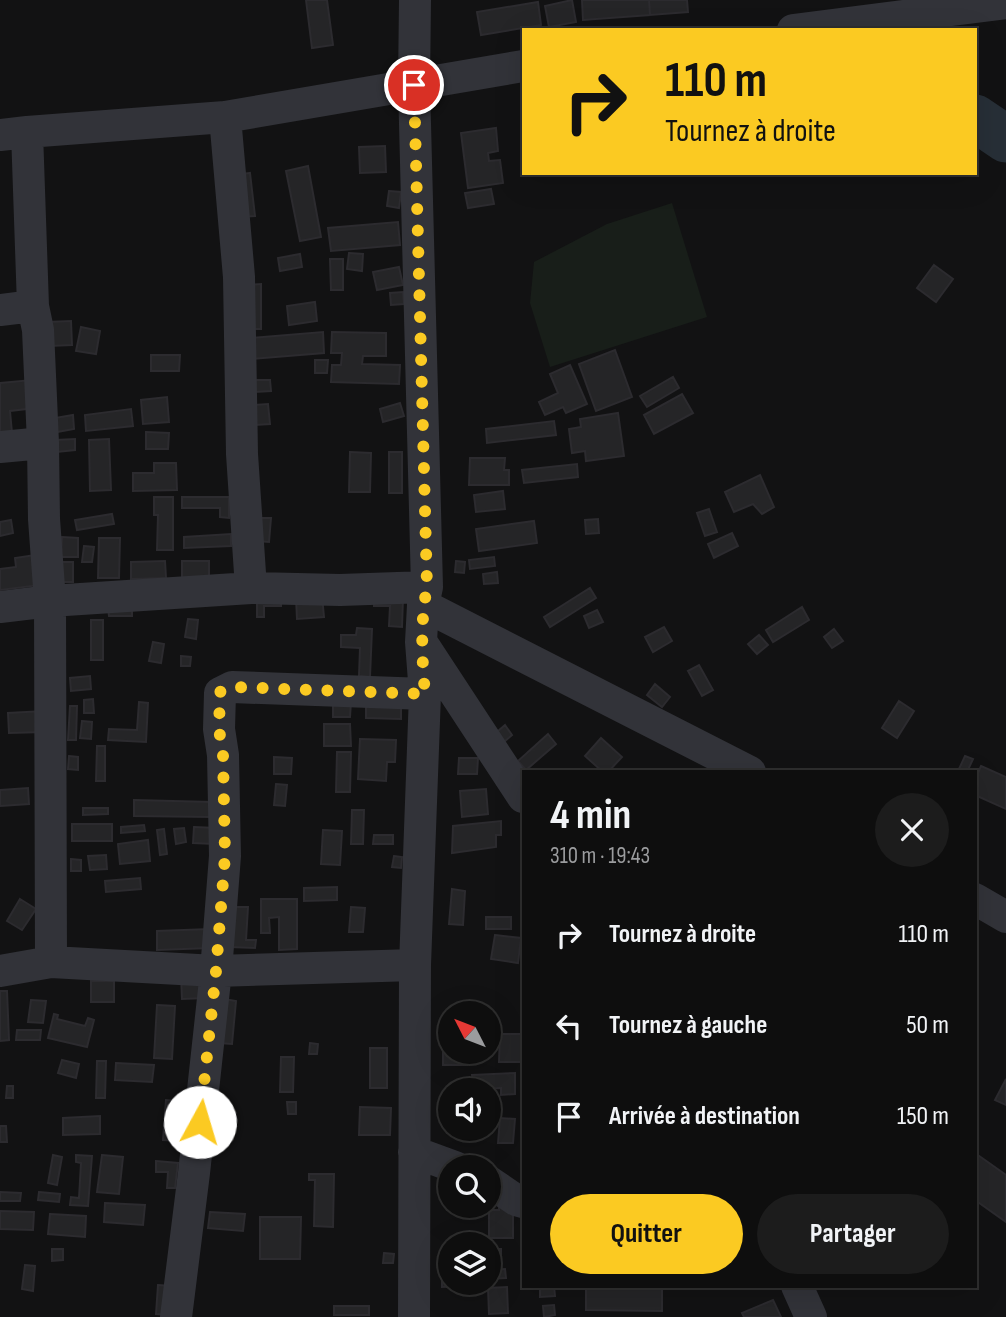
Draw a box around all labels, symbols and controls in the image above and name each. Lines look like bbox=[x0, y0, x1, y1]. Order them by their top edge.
text: 110 m bbox=[665, 52, 767, 111]
pin bbox=[384, 55, 444, 115]
icon: right bbox=[550, 56, 641, 147]
icon: arrive bbox=[395, 66, 433, 104]
text: Tournez à droite bbox=[665, 112, 836, 151]
text: 4 min bbox=[550, 790, 631, 841]
button: close bbox=[875, 793, 949, 867]
text: 310 m · 19:43 bbox=[550, 842, 650, 870]
icon: right bbox=[550, 916, 588, 954]
text: Tournez à droite bbox=[609, 919, 756, 950]
text: 110 m bbox=[898, 919, 949, 950]
north arrow bbox=[438, 1001, 500, 1064]
map controls bbox=[438, 1001, 501, 1295]
icon: left bbox=[550, 1007, 588, 1045]
text: Tournez à gauche bbox=[609, 1010, 767, 1041]
text: 50 m bbox=[906, 1010, 949, 1041]
button: sound bbox=[438, 1078, 501, 1141]
position arrow bbox=[163, 1085, 237, 1159]
icon: arrive bbox=[550, 1098, 588, 1136]
text: Arrivée à destination bbox=[609, 1101, 800, 1132]
text: 150 m bbox=[897, 1101, 949, 1132]
button: search bbox=[438, 1155, 501, 1218]
button: Quitter bbox=[550, 1194, 743, 1274]
button: Partager bbox=[757, 1194, 949, 1274]
button: layers bbox=[438, 1232, 501, 1295]

